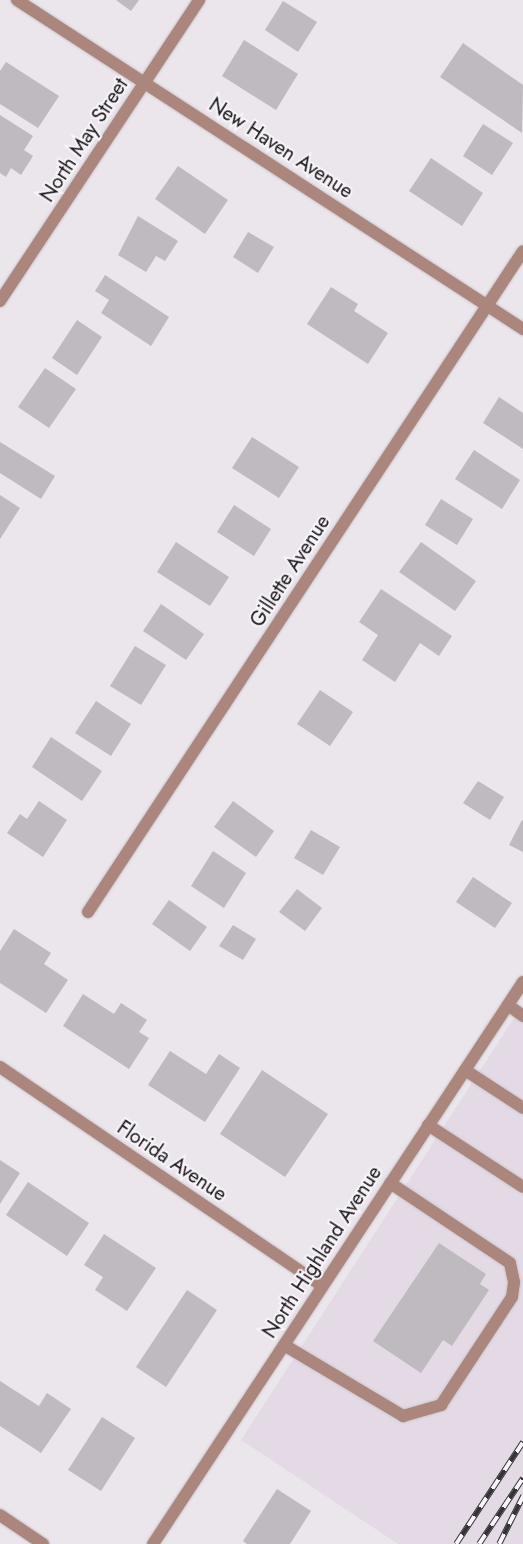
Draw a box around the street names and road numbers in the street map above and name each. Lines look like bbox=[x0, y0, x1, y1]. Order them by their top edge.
street label: North May Street bbox=[35, 74, 133, 206]
street label: New Haven Avenue bbox=[205, 93, 357, 203]
street label: Gillette Avenue bbox=[245, 511, 335, 631]
street label: Florida Avenue bbox=[113, 1116, 231, 1206]
street label: North Highland Avenue bbox=[257, 1161, 387, 1343]

